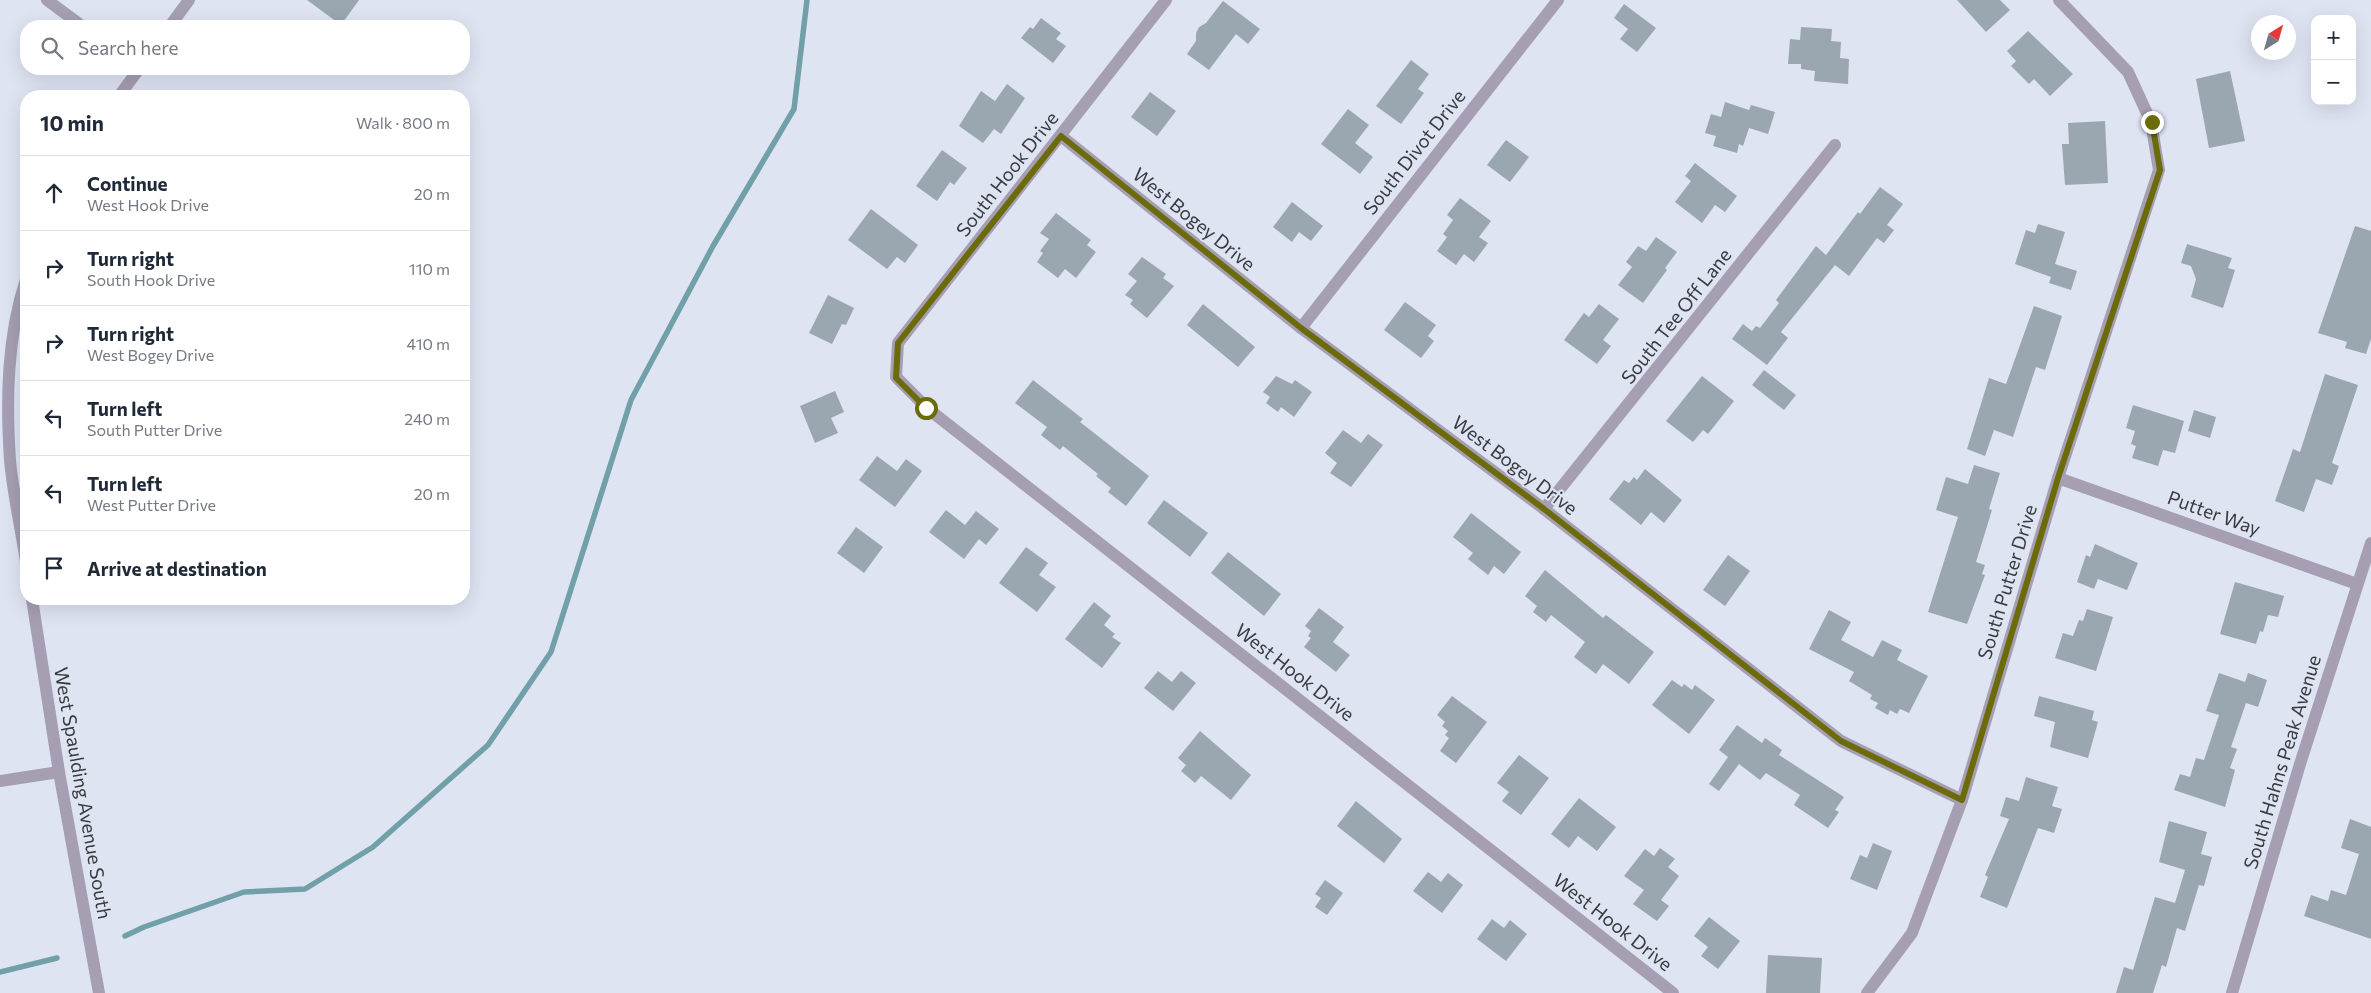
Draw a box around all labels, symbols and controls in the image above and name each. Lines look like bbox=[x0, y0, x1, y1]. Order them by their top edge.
north arrow bbox=[2251, 15, 2296, 60]
map controls bbox=[2311, 15, 2356, 105]
button: + bbox=[2311, 15, 2356, 60]
search box bbox=[20, 20, 470, 75]
icon: search bbox=[38, 34, 66, 62]
text: Search here bbox=[78, 36, 178, 59]
button: − bbox=[2311, 60, 2356, 105]
street label: South Divot Drive bbox=[1358, 85, 1470, 219]
street label: South Hook Drive bbox=[951, 107, 1063, 241]
text: 10 min bbox=[40, 110, 104, 135]
route end bbox=[2141, 111, 2164, 134]
text: Walk · 800 m bbox=[356, 113, 450, 132]
street label: West Bogey Drive bbox=[1128, 162, 1260, 275]
text: Continue bbox=[87, 172, 167, 195]
icon: ahead bbox=[40, 179, 68, 207]
text: 20 m bbox=[414, 184, 450, 203]
text: West Hook Drive bbox=[87, 195, 209, 214]
street label: South Tee Off Lane bbox=[1616, 243, 1736, 388]
text: Turn right bbox=[87, 247, 174, 270]
icon: right bbox=[40, 254, 68, 282]
text: 110 m bbox=[409, 259, 450, 278]
text: South Hook Drive bbox=[87, 270, 215, 289]
text: Turn right bbox=[87, 322, 174, 345]
icon: right bbox=[40, 329, 68, 357]
text: 410 m bbox=[407, 334, 450, 353]
text: West Bogey Drive bbox=[87, 345, 214, 364]
text: Turn left bbox=[87, 397, 162, 420]
route start bbox=[915, 397, 938, 420]
icon: left bbox=[40, 404, 68, 432]
text: 240 m bbox=[404, 409, 450, 428]
street label: West Bogey Drive bbox=[1448, 410, 1583, 519]
text: South Putter Drive bbox=[87, 420, 222, 439]
text: Turn left bbox=[87, 472, 162, 495]
icon: left bbox=[40, 479, 68, 507]
text: 20 m bbox=[414, 484, 450, 503]
street label: Putter Way bbox=[2165, 485, 2264, 540]
text: West Putter Drive bbox=[87, 495, 216, 514]
street label: South Putter Drive bbox=[1972, 502, 2041, 662]
icon: arrive bbox=[40, 554, 68, 582]
text: Arrive at destination bbox=[87, 557, 267, 580]
street label: West Hook Drive bbox=[1231, 618, 1359, 725]
street label: South Hahns Peak Avenue bbox=[2238, 652, 2325, 872]
street label: West Spaulding Avenue South bbox=[50, 665, 117, 921]
street label: West Hook Drive bbox=[1549, 868, 1677, 975]

